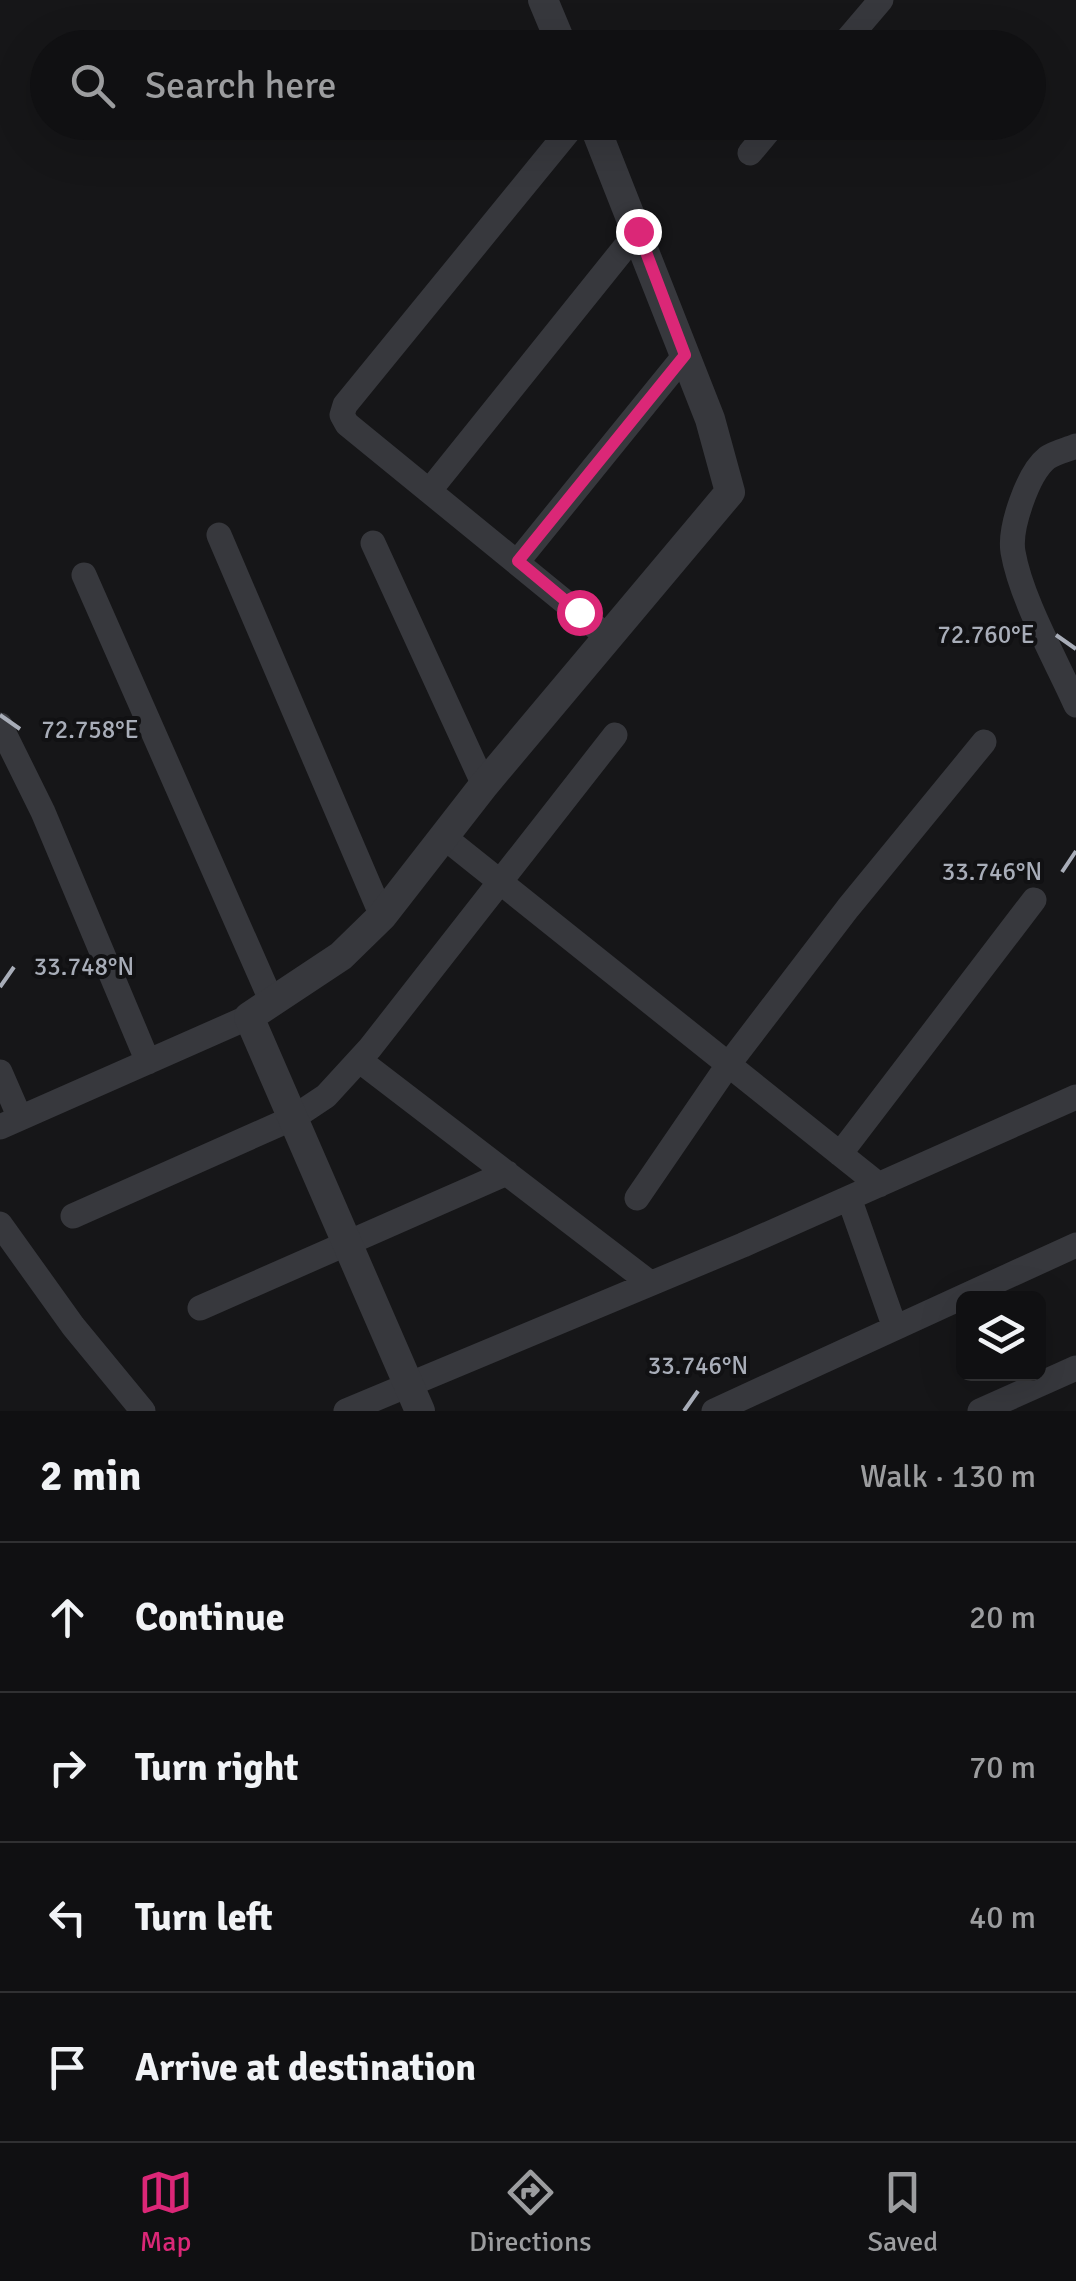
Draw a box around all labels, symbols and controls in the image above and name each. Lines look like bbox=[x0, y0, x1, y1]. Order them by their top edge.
search box bbox=[30, 30, 1046, 140]
icon: search bbox=[65, 58, 120, 113]
text: Search here bbox=[145, 62, 337, 109]
route end bbox=[616, 209, 662, 255]
route start bbox=[557, 590, 603, 636]
text: 72.760°E bbox=[937, 619, 1035, 650]
text: 72.758°E bbox=[41, 714, 139, 745]
text: 33.746°N bbox=[942, 856, 1042, 887]
text: 33.748°N bbox=[34, 951, 134, 982]
map controls bbox=[956, 1291, 1046, 1381]
button: layers bbox=[956, 1291, 1046, 1381]
text: 33.746°N bbox=[648, 1350, 748, 1381]
text: 2 min bbox=[40, 1451, 141, 1502]
text: Walk · 130 m bbox=[860, 1457, 1036, 1496]
icon: ahead bbox=[40, 1590, 95, 1645]
text: Continue bbox=[135, 1594, 285, 1641]
text: 20 m bbox=[969, 1598, 1036, 1637]
icon: right bbox=[40, 1740, 95, 1795]
text: Turn right bbox=[135, 1744, 299, 1791]
text: 70 m bbox=[969, 1748, 1036, 1787]
icon: left bbox=[40, 1890, 95, 1945]
text: Turn left bbox=[135, 1894, 273, 1941]
text: 40 m bbox=[969, 1898, 1036, 1937]
icon: arrive bbox=[40, 2040, 95, 2095]
text: Arrive at destination bbox=[135, 2044, 476, 2091]
tab: Map bbox=[138, 2165, 193, 2259]
tab: Directions bbox=[469, 2165, 591, 2259]
tab: Saved bbox=[867, 2165, 938, 2259]

